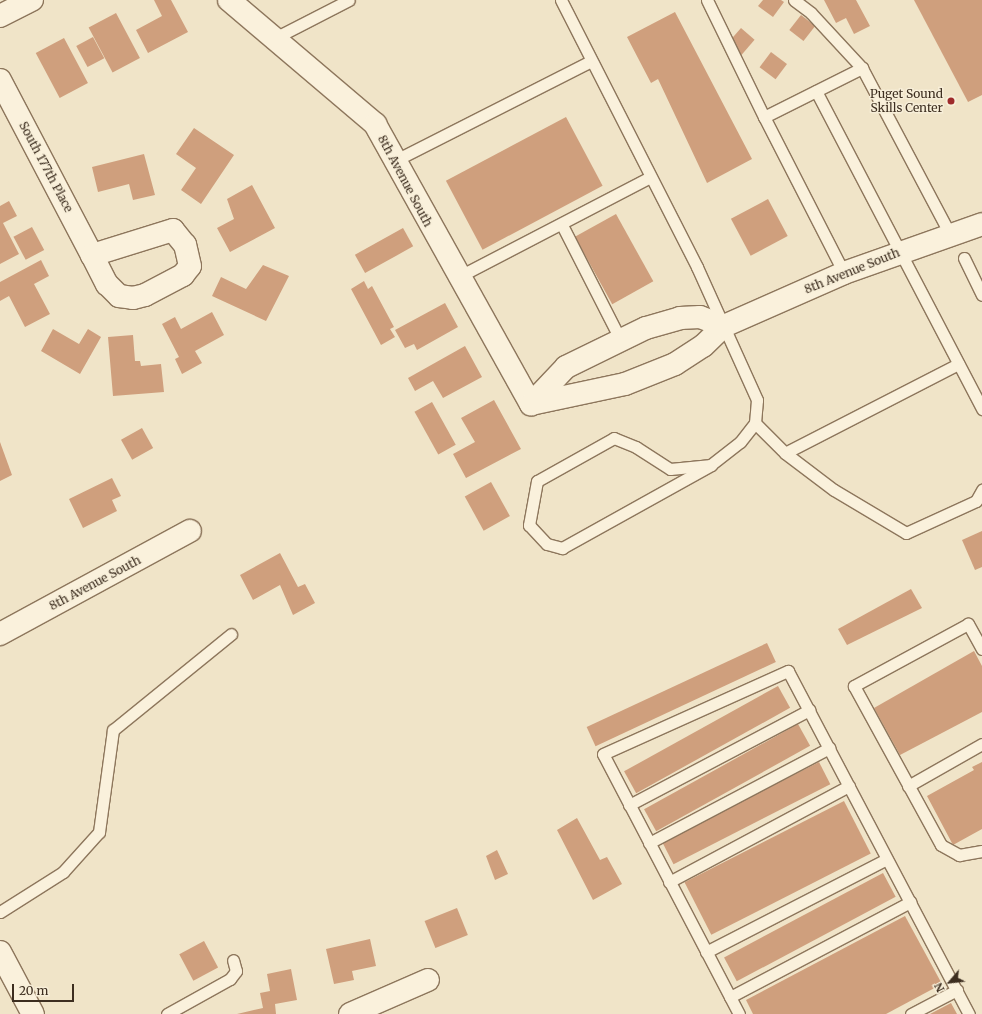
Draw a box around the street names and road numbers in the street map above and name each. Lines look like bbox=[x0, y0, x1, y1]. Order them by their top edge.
street label: South 177th Place bbox=[16, 119, 76, 215]
street label: 8th Avenue South bbox=[375, 133, 435, 229]
street label: 8th Avenue South bbox=[802, 245, 902, 297]
street label: 8th Avenue South bbox=[47, 553, 143, 613]

